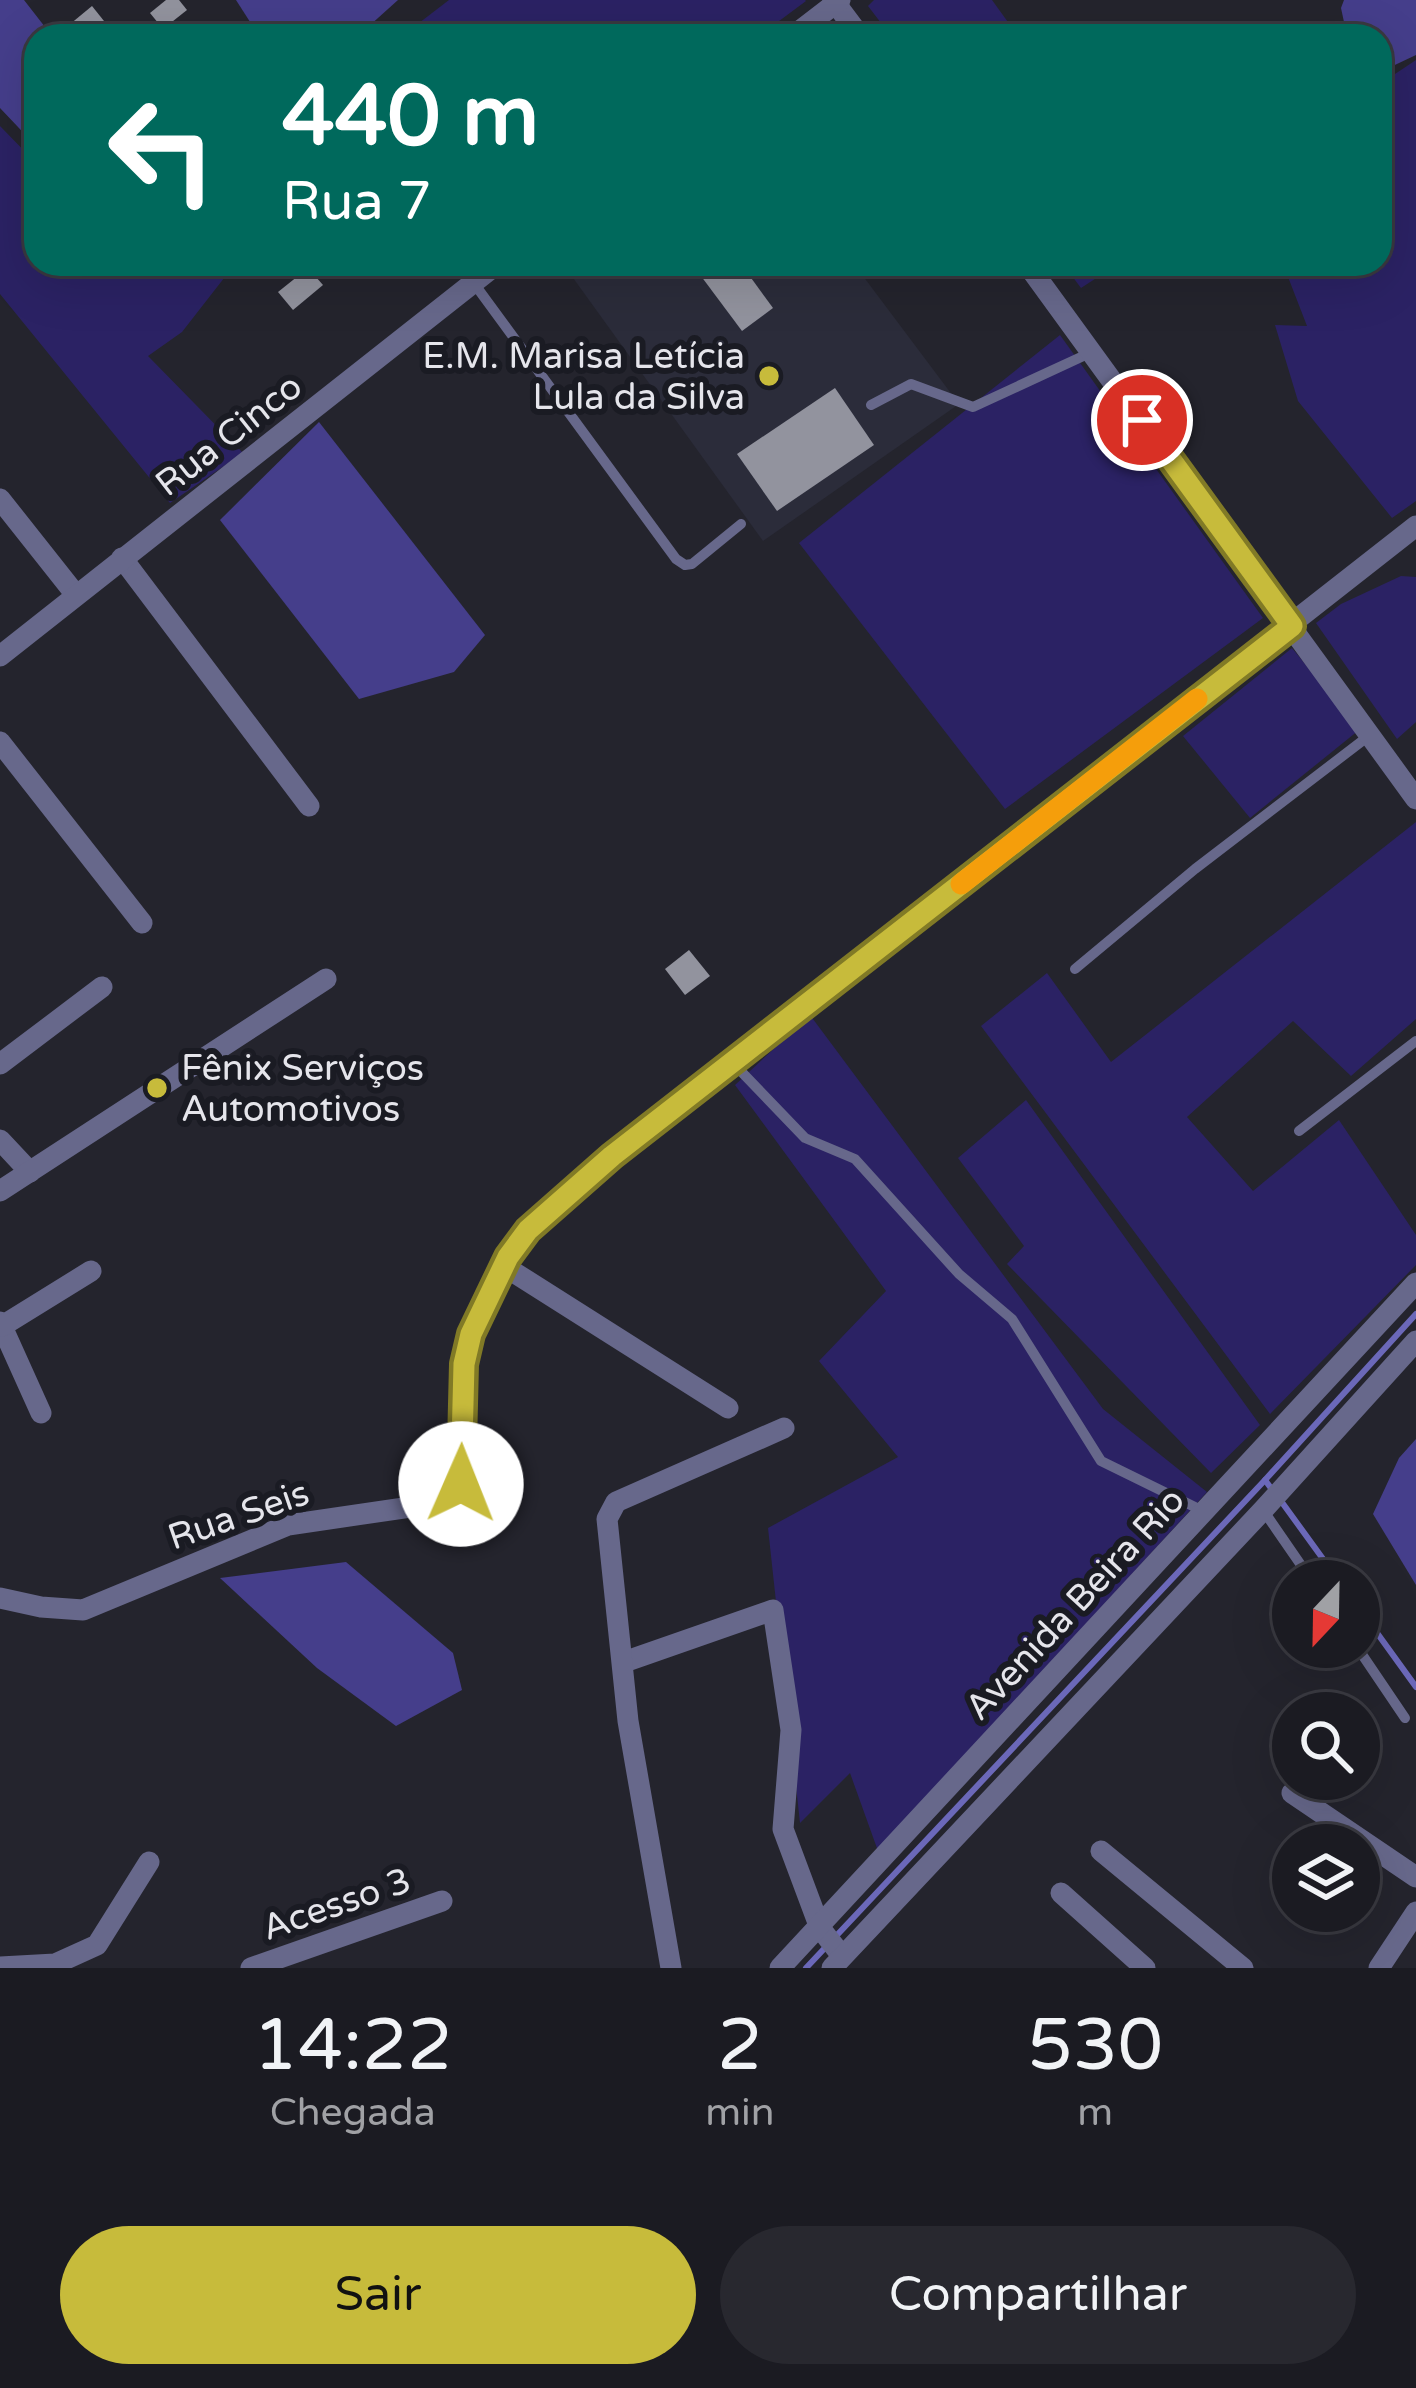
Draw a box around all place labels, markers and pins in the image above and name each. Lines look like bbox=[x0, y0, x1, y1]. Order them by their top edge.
place label: E.M. Marisa Letícia Lula da Silva bbox=[422, 335, 745, 419]
marker: E.M. Marisa Letícia Lula da Silva bbox=[756, 363, 782, 389]
pin bbox=[1091, 369, 1193, 471]
place label: Fênix Serviços Automotivos bbox=[181, 1047, 424, 1131]
marker: Fênix Serviços Automotivos bbox=[144, 1075, 170, 1101]

